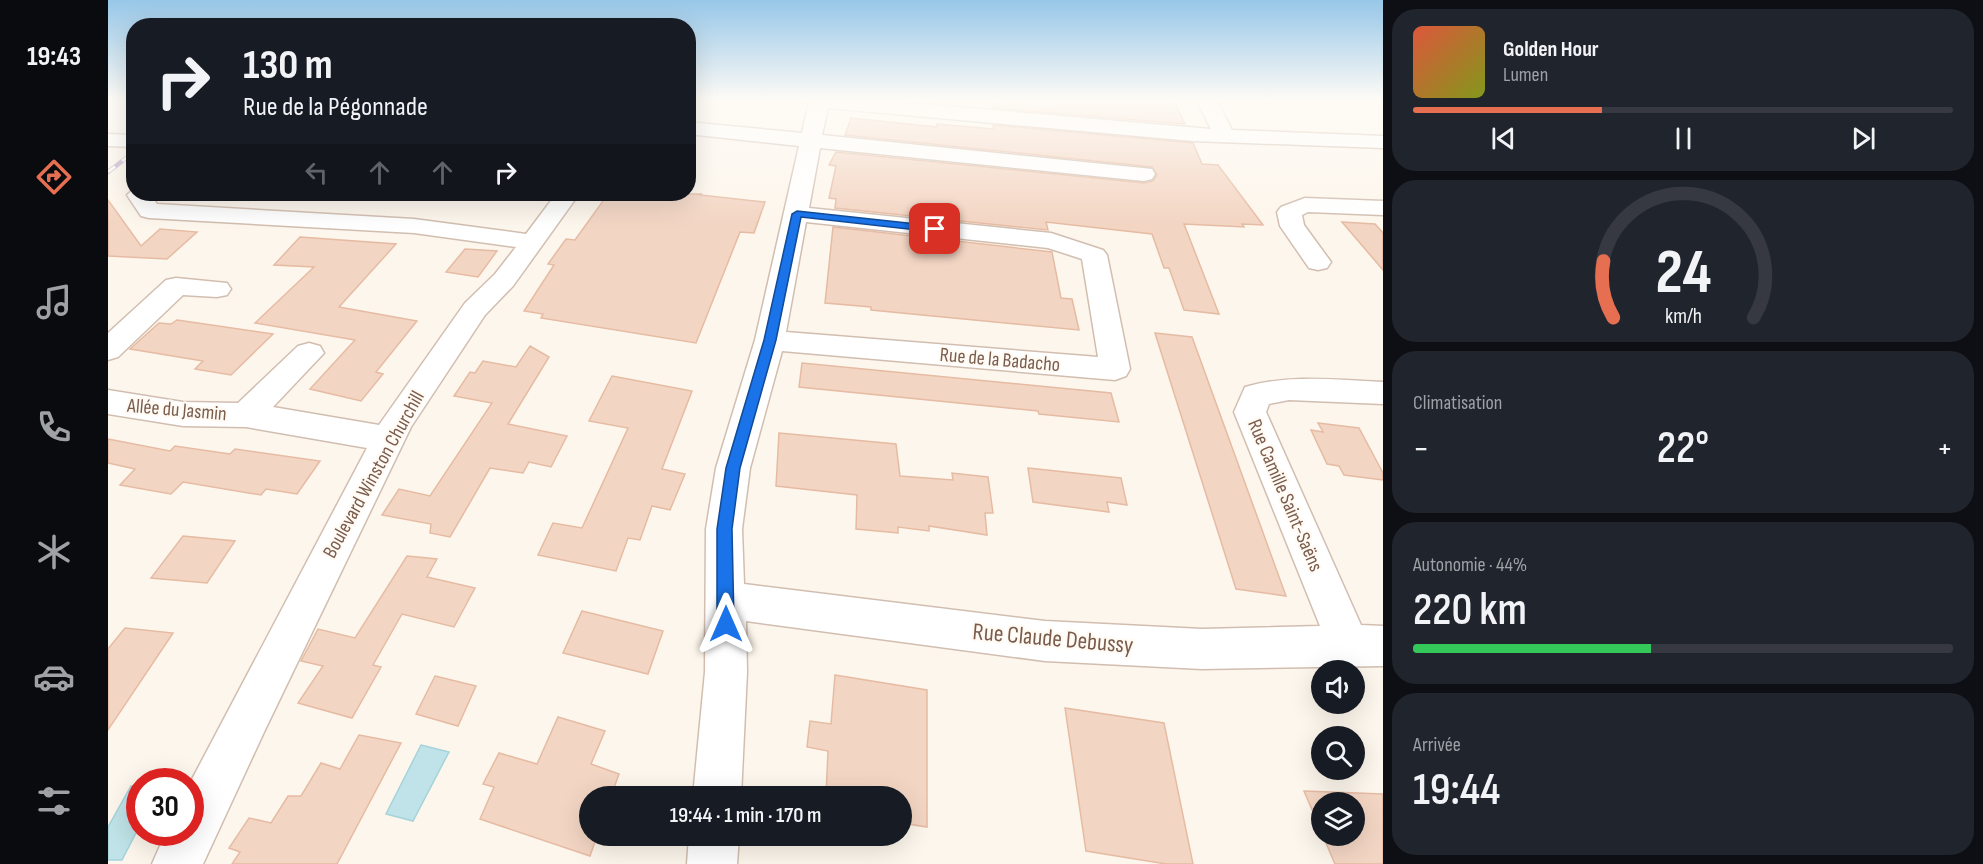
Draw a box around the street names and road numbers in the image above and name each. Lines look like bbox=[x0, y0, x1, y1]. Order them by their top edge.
street label: Rue de la Badacho bbox=[939, 343, 1061, 377]
street label: Boulevard Winston Churchill bbox=[318, 387, 430, 562]
street label: Allée du Jasmin bbox=[125, 394, 228, 426]
street label: Rue Camille Saint-Saëns bbox=[1242, 416, 1328, 575]
street label: Rue Claude Debussy bbox=[971, 617, 1134, 660]

